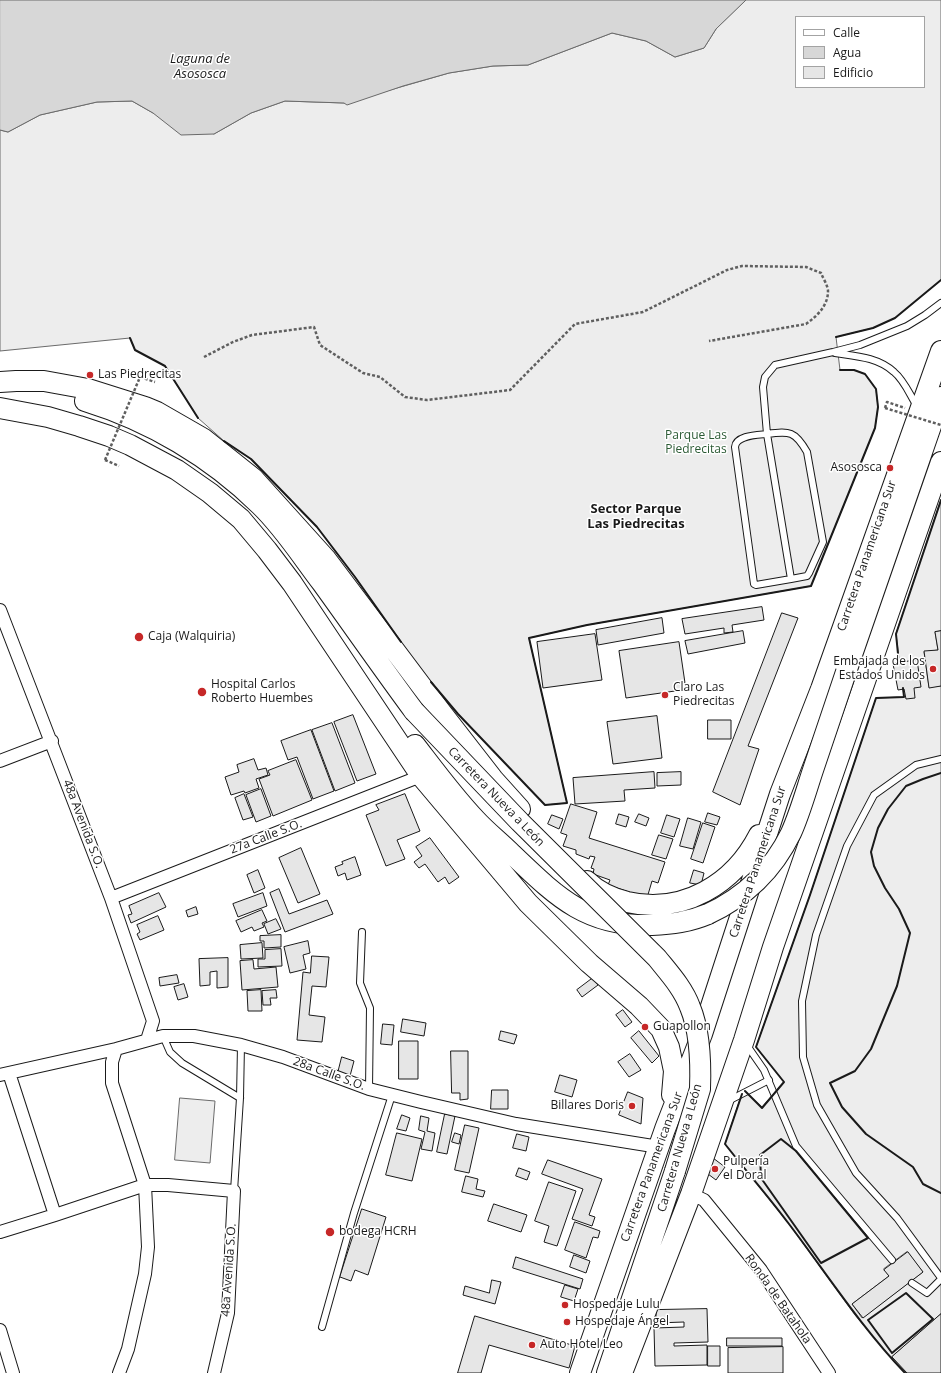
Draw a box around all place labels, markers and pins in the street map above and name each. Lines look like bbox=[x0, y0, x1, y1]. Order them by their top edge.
place label: Las Piedrecitas bbox=[98, 368, 181, 382]
marker: Las Piedrecitas bbox=[85, 370, 95, 380]
place label: Asososca bbox=[830, 461, 882, 475]
marker: Asososca bbox=[885, 463, 895, 473]
place label: Caja (Walquiria) bbox=[148, 630, 235, 644]
marker: Caja (Walquiria) bbox=[133, 631, 145, 643]
place label: Embajada de los Estados Unidos bbox=[833, 655, 925, 683]
marker: Embajada de los Estados Unidos bbox=[928, 664, 938, 674]
place label: Hospital Carlos Roberto Huembes bbox=[211, 678, 313, 706]
place label: Claro Las Piedrecitas bbox=[673, 681, 734, 709]
marker: Hospital Carlos Roberto Huembes bbox=[196, 686, 208, 698]
marker: Claro Las Piedrecitas bbox=[660, 690, 670, 700]
place label: Guapollon bbox=[653, 1020, 711, 1034]
marker: Guapollon bbox=[640, 1022, 650, 1032]
place label: Billares Doris bbox=[550, 1099, 624, 1113]
marker: Billares Doris bbox=[627, 1101, 637, 1111]
place label: Pulpería el Doral bbox=[723, 1155, 769, 1183]
marker: Pulpería el Doral bbox=[710, 1164, 720, 1174]
place label: bodega HCRH bbox=[339, 1225, 417, 1239]
marker: bodega HCRH bbox=[324, 1226, 336, 1238]
place label: Hospedaje Lulu bbox=[573, 1298, 660, 1312]
marker: Hospedaje Lulu bbox=[560, 1300, 570, 1310]
place label: Hospedaje Ángel bbox=[575, 1315, 669, 1329]
marker: Hospedaje Ángel bbox=[562, 1317, 572, 1327]
place label: Auto Hotel Leo bbox=[540, 1338, 623, 1352]
marker: Auto Hotel Leo bbox=[527, 1340, 537, 1350]

